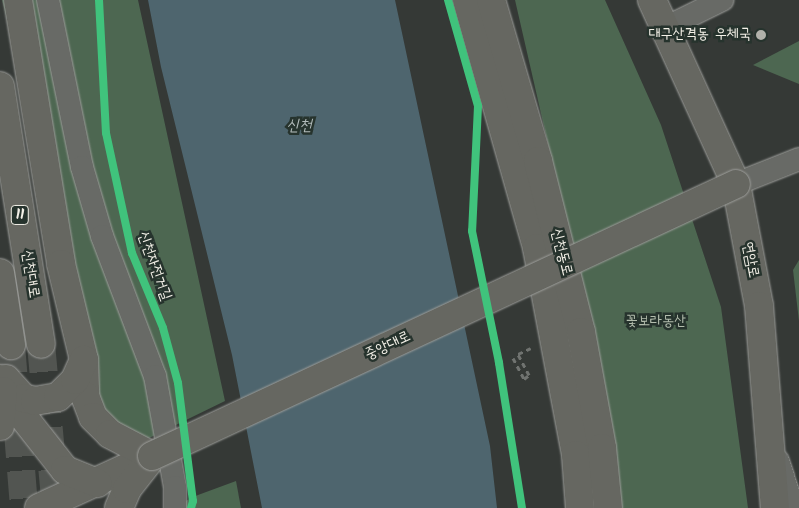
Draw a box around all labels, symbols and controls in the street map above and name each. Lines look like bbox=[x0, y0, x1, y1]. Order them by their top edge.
place label: 대구산격동 우체국 bbox=[648, 26, 751, 44]
marker: 대구산격동 우체국 bbox=[755, 29, 767, 41]
water label: 신천 bbox=[286, 116, 312, 136]
road number: 11 bbox=[10, 204, 30, 226]
street label: 신천동로 bbox=[546, 226, 576, 278]
street label: 신천자전거길 bbox=[133, 229, 175, 303]
street label: 연암로 bbox=[738, 241, 762, 279]
street label: 신천대로 bbox=[17, 249, 43, 299]
park label: 꽃보라동산 bbox=[626, 313, 686, 331]
street label: 중앙대로 bbox=[362, 328, 414, 364]

